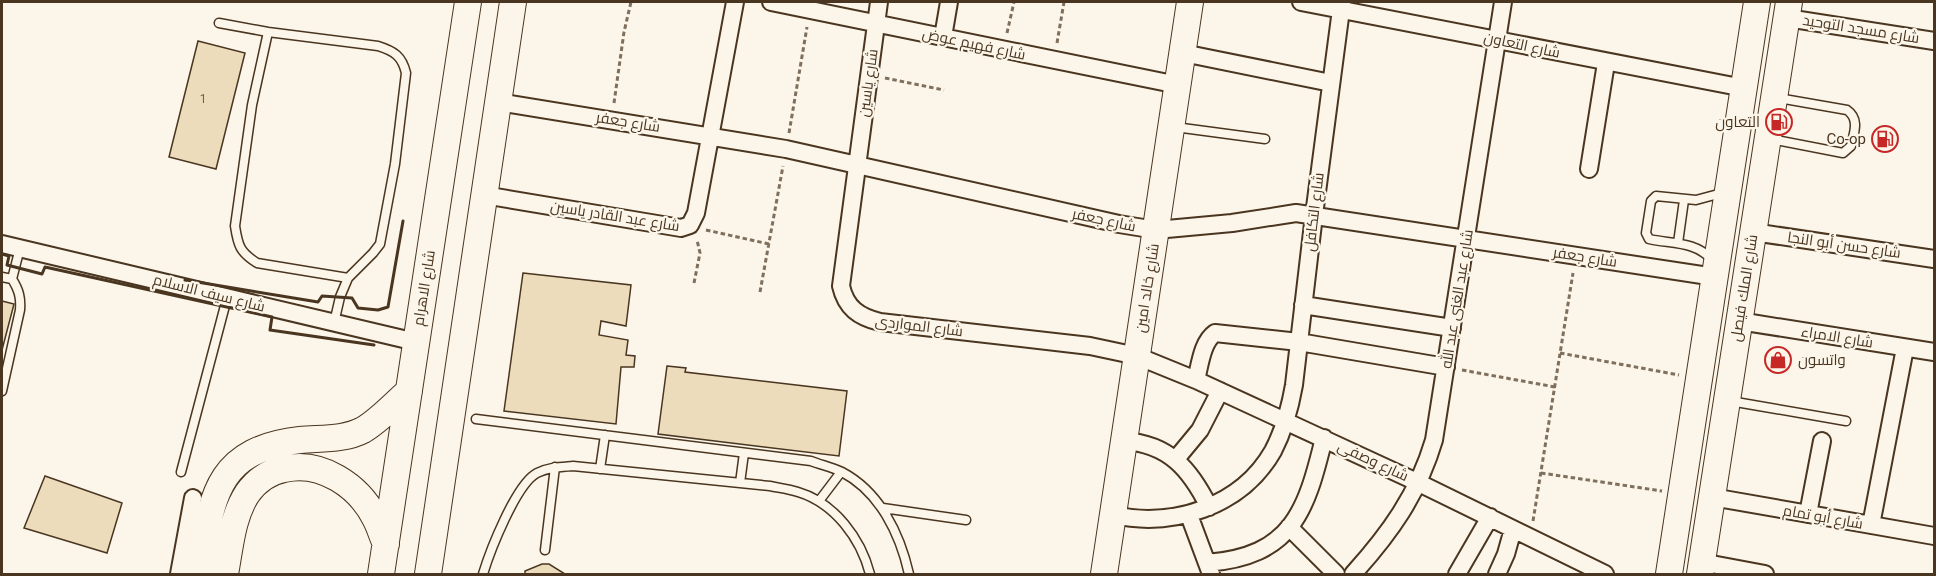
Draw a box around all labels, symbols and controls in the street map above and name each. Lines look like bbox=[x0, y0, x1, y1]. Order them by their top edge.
street label: شارع مسجد التوحيد bbox=[1801, 11, 1921, 49]
street label: شارع فهيم عوض bbox=[920, 24, 1027, 66]
street label: شارع التعاون bbox=[1482, 28, 1562, 64]
street label: شارع ياسين bbox=[854, 48, 884, 118]
house number: 1 bbox=[200, 92, 206, 106]
fuel station icon: التعاون bbox=[1764, 107, 1794, 137]
street label: شارع جعفر bbox=[593, 108, 661, 138]
place label: التعاون bbox=[1715, 113, 1760, 132]
fuel station icon: Co-op bbox=[1870, 124, 1900, 154]
place label: Co-op bbox=[1827, 130, 1866, 148]
street label: شارع التكافل bbox=[1300, 172, 1330, 253]
street label: شارع عبد القادر ياسين bbox=[549, 197, 681, 237]
street label: شارع جعفر bbox=[1069, 204, 1138, 237]
street label: شارع حسن أبو النجا bbox=[1786, 227, 1902, 264]
street label: شارع عبد الغنى عبد الله bbox=[1436, 228, 1479, 370]
street label: شارع الملك فيصل bbox=[1727, 233, 1763, 343]
street label: شارع خالد امين bbox=[1131, 242, 1165, 334]
street label: شارع جعفر bbox=[1550, 243, 1618, 273]
street label: شارع الاهرام bbox=[409, 249, 441, 327]
street label: شارع سيف الاسلام bbox=[151, 270, 267, 318]
street label: شارع المواردى bbox=[874, 312, 964, 342]
street label: شارع الامراء bbox=[1799, 322, 1874, 354]
shop icon: واتسون bbox=[1763, 345, 1793, 375]
place label: واتسون bbox=[1798, 351, 1846, 370]
street label: شارع وصفى bbox=[1334, 437, 1411, 487]
street label: شارع أبو تمام bbox=[1781, 500, 1865, 535]

